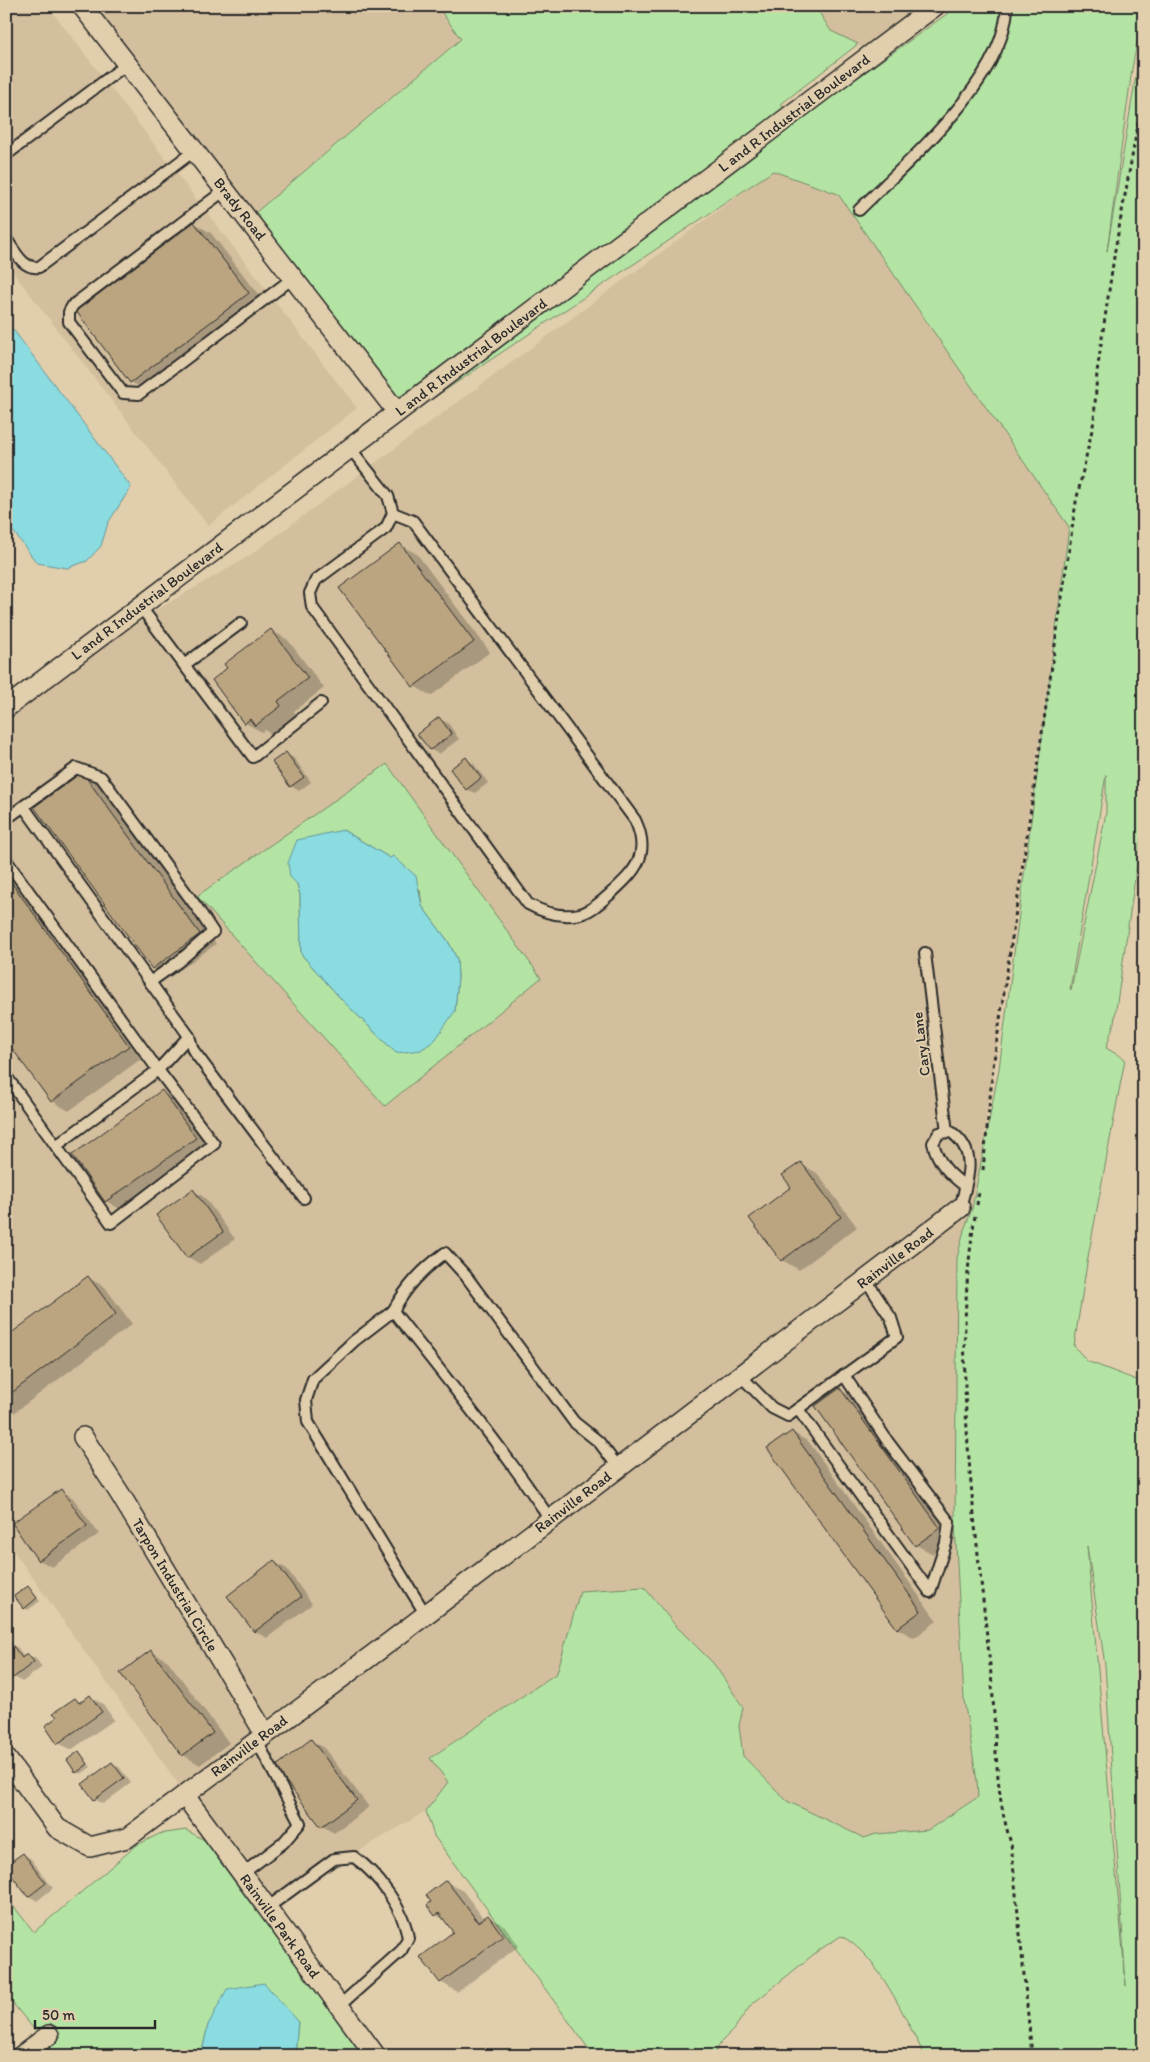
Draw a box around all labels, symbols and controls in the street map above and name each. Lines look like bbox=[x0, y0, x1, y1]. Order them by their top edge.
street label: L and R Industrial Boulevard bbox=[715, 50, 873, 176]
street label: Brady Road bbox=[210, 174, 271, 245]
street label: L and R Industrial Boulevard bbox=[392, 294, 550, 420]
street label: L and R Industrial Boulevard bbox=[68, 538, 226, 664]
street label: Cary Lane bbox=[908, 1011, 934, 1077]
street label: Rainville Road bbox=[853, 1223, 937, 1293]
street label: Rainville Road bbox=[531, 1467, 615, 1537]
street label: Tarpon Industrial Circle bbox=[128, 1515, 222, 1655]
street label: Rainville Road bbox=[207, 1711, 291, 1781]
street label: Rainville Park Road bbox=[236, 1870, 324, 1982]
scale bar bbox=[35, 1997, 155, 2029]
text: 50 m bbox=[42, 2006, 75, 2024]

